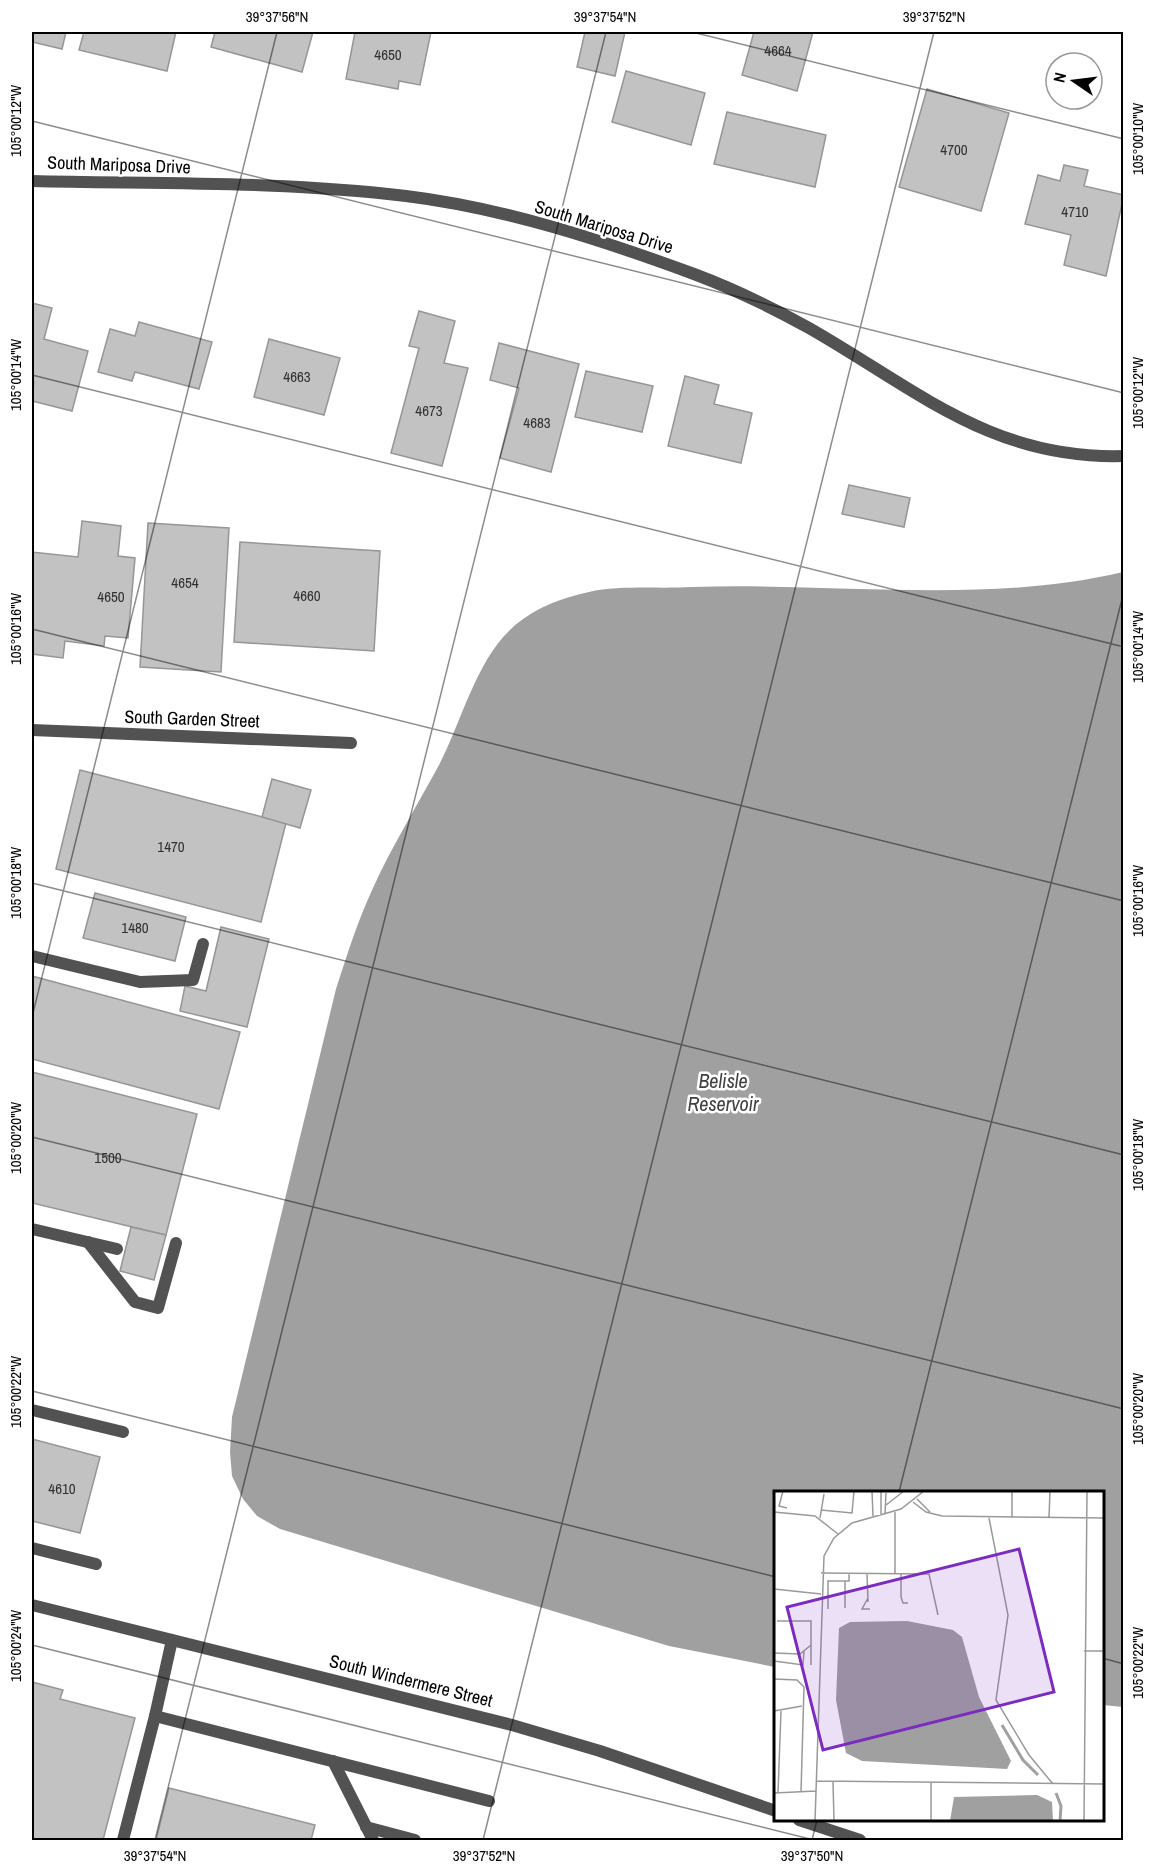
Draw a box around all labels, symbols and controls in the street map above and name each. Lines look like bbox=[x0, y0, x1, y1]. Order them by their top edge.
text: 39°37'56"N bbox=[246, 6, 308, 27]
text: 39°37'54"N bbox=[574, 6, 636, 27]
text: 39°37'52"N bbox=[903, 6, 965, 27]
house number: 4664 bbox=[764, 40, 792, 61]
house number: 4650 bbox=[374, 44, 402, 65]
north arrow bbox=[1044, 51, 1104, 111]
text: N bbox=[1048, 70, 1071, 85]
text: 105°00'12"W bbox=[5, 85, 26, 157]
text: 105°00'10"W bbox=[1127, 103, 1148, 175]
house number: 4700 bbox=[940, 139, 968, 160]
street label: South Mariposa Drive bbox=[47, 150, 191, 179]
street label: South Mariposa Drive bbox=[532, 194, 676, 259]
house number: 4710 bbox=[1061, 201, 1089, 222]
text: 105°00'14"W bbox=[5, 339, 26, 411]
text: 105°00'12"W bbox=[1127, 357, 1148, 429]
house number: 4663 bbox=[283, 366, 311, 387]
house number: 4673 bbox=[415, 400, 443, 421]
house number: 4683 bbox=[523, 412, 551, 433]
house number: 4654 bbox=[171, 572, 199, 593]
house number: 4660 bbox=[293, 585, 321, 606]
house number: 4650 bbox=[97, 586, 125, 607]
text: 105°00'16"W bbox=[5, 593, 26, 665]
text: 105°00'14"W bbox=[1127, 611, 1148, 683]
street label: South Garden Street bbox=[124, 704, 260, 733]
house number: 1470 bbox=[157, 836, 185, 857]
text: 105°00'18"W bbox=[5, 847, 26, 919]
text: 105°00'16"W bbox=[1127, 865, 1148, 937]
house number: 1480 bbox=[121, 917, 149, 938]
water label: Belisle Reservoir bbox=[687, 1067, 759, 1117]
text: 105°00'20"W bbox=[5, 1102, 26, 1174]
text: 105°00'18"W bbox=[1127, 1119, 1148, 1191]
house number: 1500 bbox=[94, 1147, 122, 1168]
text: 105°00'22"W bbox=[5, 1356, 26, 1428]
text: 105°00'20"W bbox=[1127, 1373, 1148, 1445]
house number: 4610 bbox=[48, 1478, 76, 1499]
inset map bbox=[774, 1491, 1104, 1821]
text: 105°00'24"W bbox=[5, 1610, 26, 1682]
text: 105°00'22"W bbox=[1127, 1627, 1148, 1699]
street label: South Windermere Street bbox=[327, 1648, 495, 1713]
text: 39°37'54"N bbox=[124, 1845, 186, 1866]
text: 39°37'52"N bbox=[453, 1845, 515, 1866]
text: 39°37'50"N bbox=[781, 1845, 843, 1866]

